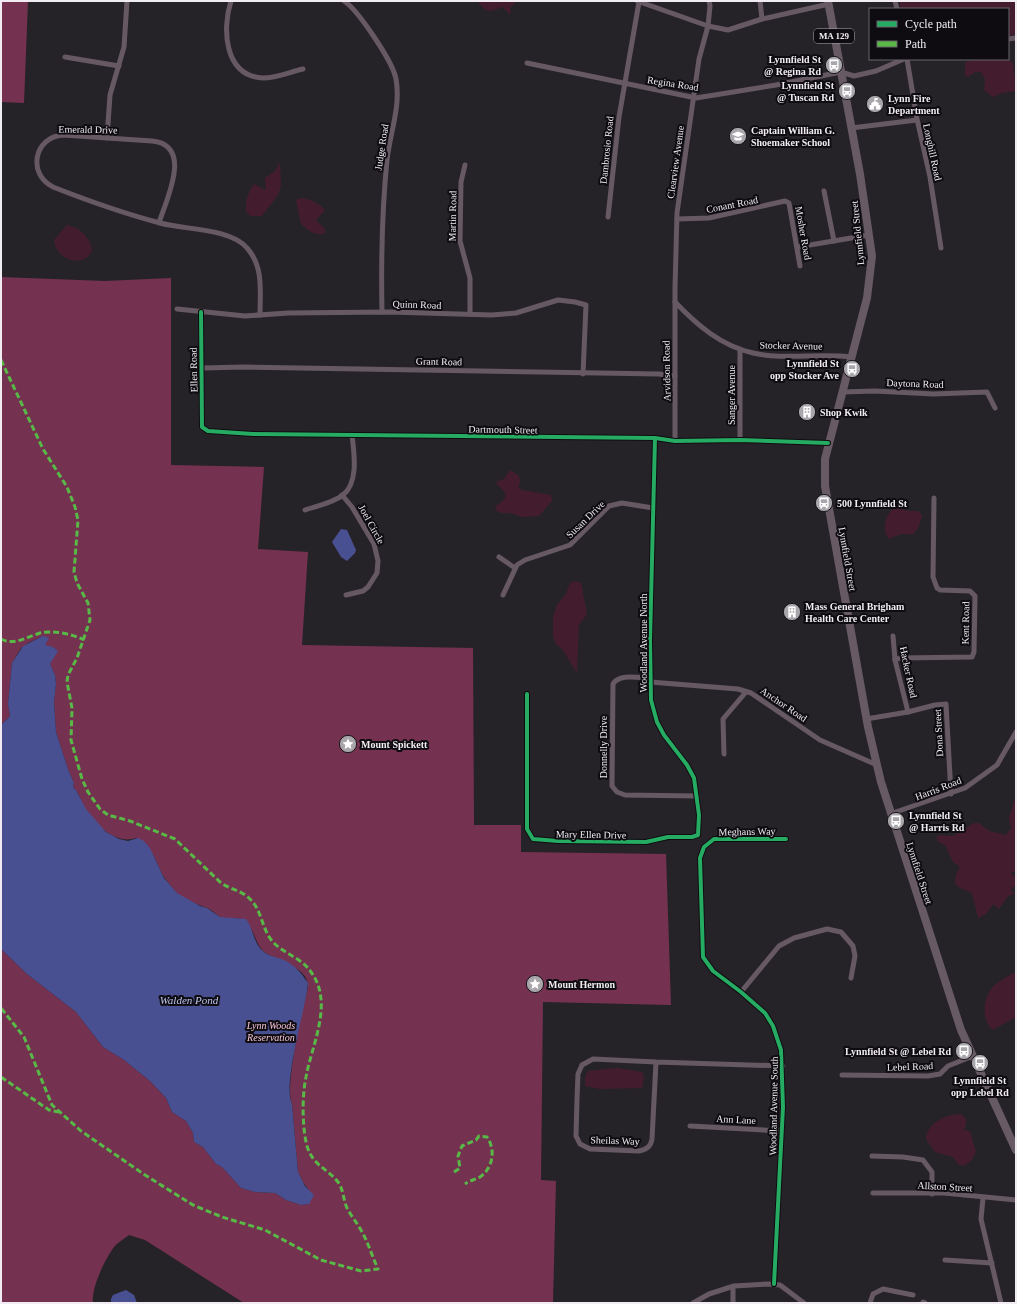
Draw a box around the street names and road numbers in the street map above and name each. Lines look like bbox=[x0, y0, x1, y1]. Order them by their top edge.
road number: MA 129 bbox=[814, 29, 854, 43]
street label: Regina Road bbox=[646, 74, 699, 93]
street label: Dambrosio Road bbox=[597, 116, 616, 184]
street label: Emerald Drive bbox=[58, 123, 118, 136]
street label: Judge Road bbox=[372, 123, 391, 171]
street label: Longhill Road bbox=[921, 123, 944, 182]
street label: Clearview Avenue bbox=[665, 124, 686, 199]
street label: Martin Road bbox=[447, 191, 458, 242]
street label: Conant Road bbox=[705, 194, 759, 215]
street label: Lynnfield Street bbox=[849, 200, 866, 266]
street label: Mosher Road bbox=[793, 205, 814, 261]
street label: Quinn Road bbox=[393, 298, 441, 311]
street label: Stocker Avenue bbox=[759, 339, 823, 352]
street label: Arvidson Road bbox=[660, 340, 673, 402]
street label: Ellen Road bbox=[188, 348, 199, 392]
street label: Grant Road bbox=[416, 356, 462, 367]
street label: Sanger Avenue bbox=[726, 364, 737, 425]
street label: Daytona Road bbox=[886, 377, 944, 390]
street label: Dartmouth Street bbox=[468, 423, 538, 436]
street label: Susan Drive bbox=[564, 498, 607, 540]
street label: Joel Circle bbox=[356, 503, 387, 546]
street label: Lynnfield Street bbox=[836, 526, 859, 592]
street label: Woodland Avenue North bbox=[638, 594, 649, 693]
street label: Kent Road bbox=[960, 601, 971, 645]
street label: Hacker Road bbox=[898, 645, 919, 699]
street label: Anchor Road bbox=[758, 685, 809, 724]
street label: Dona Street bbox=[932, 709, 945, 757]
street label: Donnelly Drive bbox=[598, 715, 609, 778]
street label: Harris Road bbox=[914, 775, 963, 802]
street label: Meghans Way bbox=[718, 826, 776, 837]
street label: Mary Ellen Drive bbox=[556, 828, 627, 841]
street label: Lynnfield Street bbox=[904, 841, 935, 906]
street label: Woodland Avenue South bbox=[767, 1056, 780, 1156]
street label: Lebel Road bbox=[887, 1060, 933, 1073]
street label: Ann Lane bbox=[716, 1113, 757, 1126]
street label: Sheilas Way bbox=[590, 1134, 640, 1147]
street label: Allston Street bbox=[917, 1180, 973, 1193]

